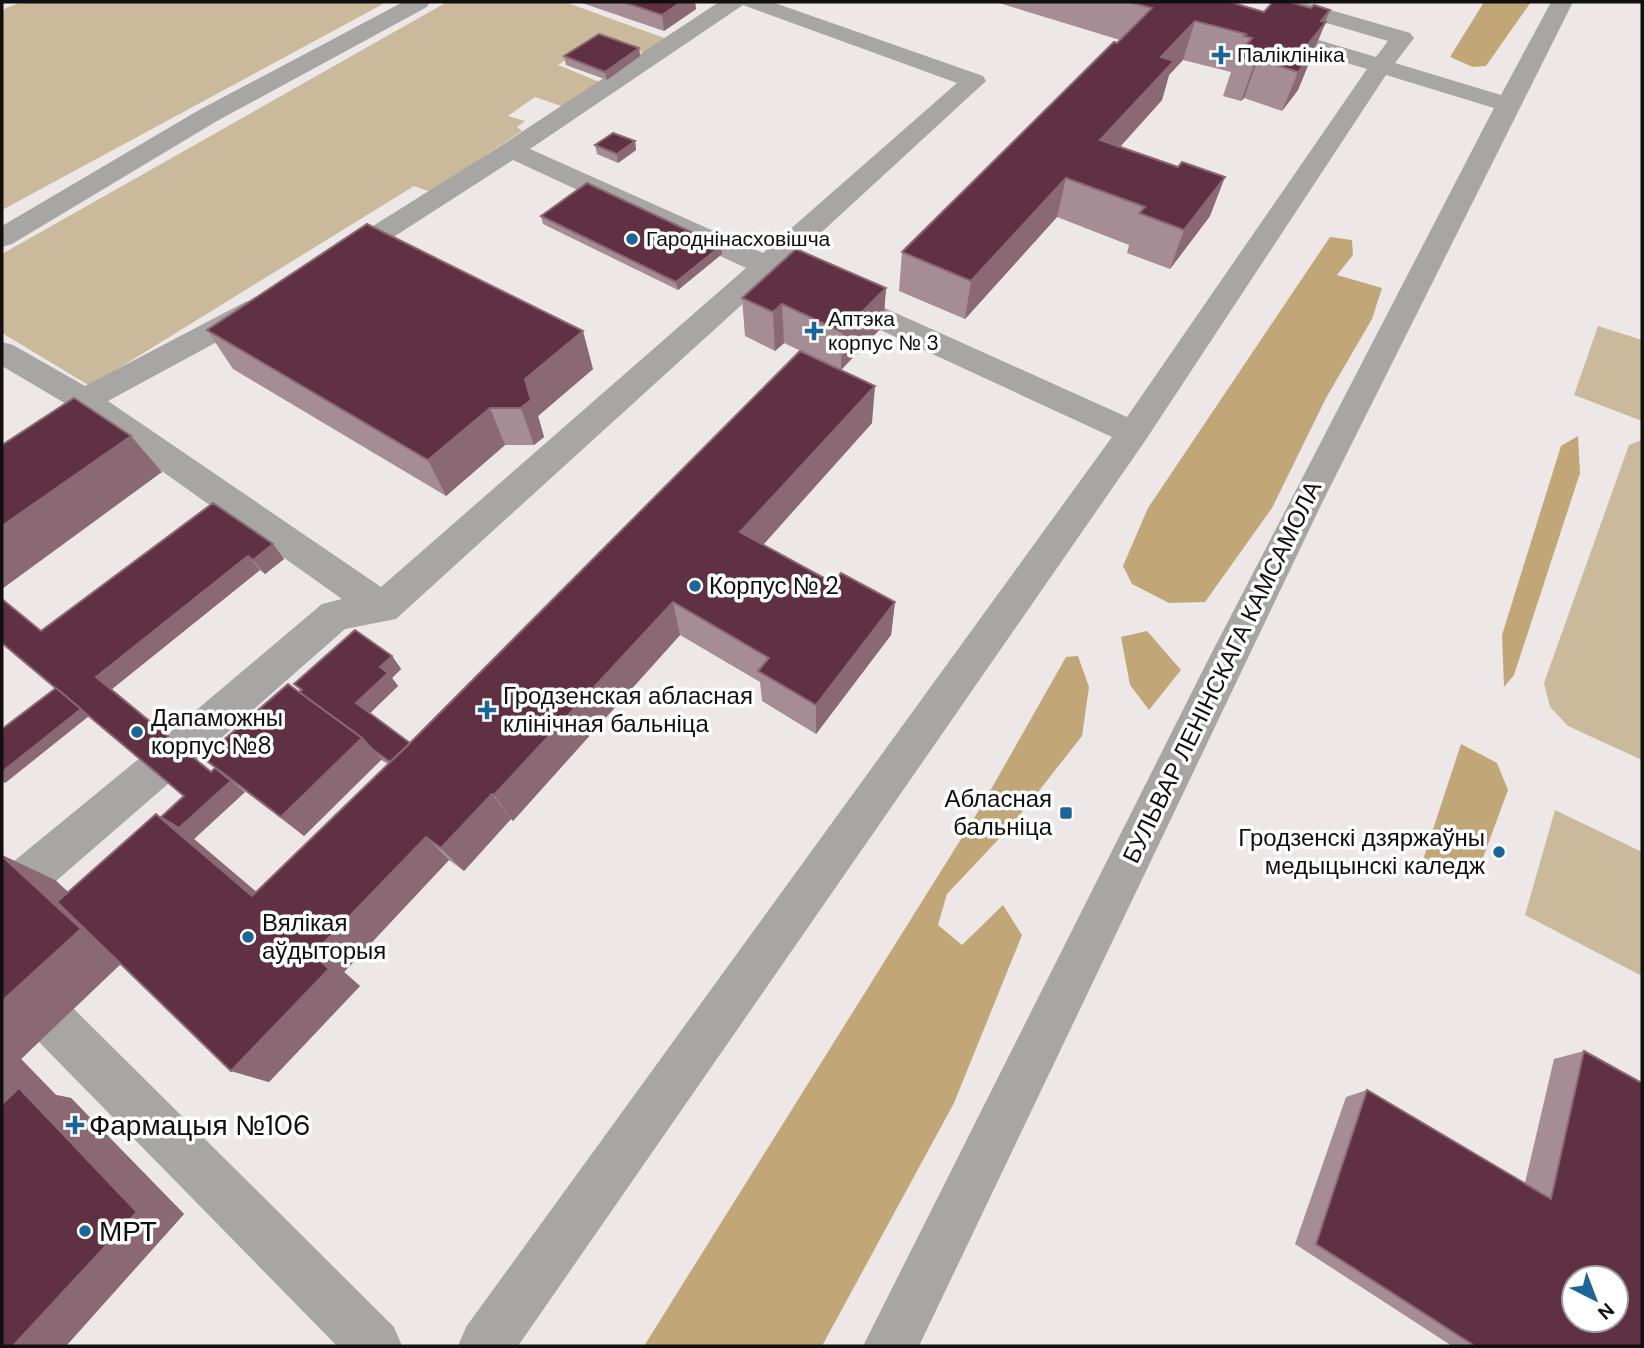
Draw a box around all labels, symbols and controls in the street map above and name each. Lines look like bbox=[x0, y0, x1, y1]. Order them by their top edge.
place label: Паліклініка bbox=[1237, 41, 1345, 69]
marker: Паліклініка bbox=[1211, 45, 1231, 65]
place label: Гароднінасховішча bbox=[646, 225, 831, 253]
marker: Гароднінасховішча bbox=[624, 231, 640, 247]
place label: Аптэка корпус № 3 bbox=[828, 305, 939, 357]
marker: Аптэка корпус № 3 bbox=[806, 323, 822, 339]
street label: БУЛЬВАР ЛЕНІНСКАГА КАМСАМОЛА bbox=[1115, 475, 1328, 868]
place label: Корпус № 2 bbox=[709, 570, 839, 601]
marker: Корпус № 2 bbox=[687, 578, 703, 594]
place label: Гродзенская абласная клінічная бальніца bbox=[503, 680, 753, 739]
marker: Гродзенская абласная клінічная бальніца bbox=[477, 700, 497, 720]
place label: Дапаможны корпус №8 bbox=[151, 702, 283, 761]
marker: Дапаможны корпус №8 bbox=[129, 724, 145, 740]
place label: Абласная бальніца bbox=[944, 783, 1053, 842]
marker: Абласная бальніца bbox=[1058, 805, 1074, 821]
place label: Гродзенскі дзяржаўны медыцынскі каледж bbox=[1238, 822, 1485, 881]
marker: Гродзенскі дзяржаўны медыцынскі каледж bbox=[1491, 844, 1507, 860]
place label: Вялікая аўдыторыя bbox=[262, 907, 386, 966]
marker: Вялікая аўдыторыя bbox=[240, 929, 256, 945]
place label: Фармацыя №106 bbox=[89, 1107, 311, 1144]
marker: Фармацыя №106 bbox=[67, 1117, 83, 1133]
place label: МРТ bbox=[99, 1213, 157, 1250]
marker: МРТ bbox=[77, 1223, 93, 1239]
north arrow bbox=[1560, 1264, 1630, 1334]
text: N bbox=[1593, 1297, 1620, 1325]

